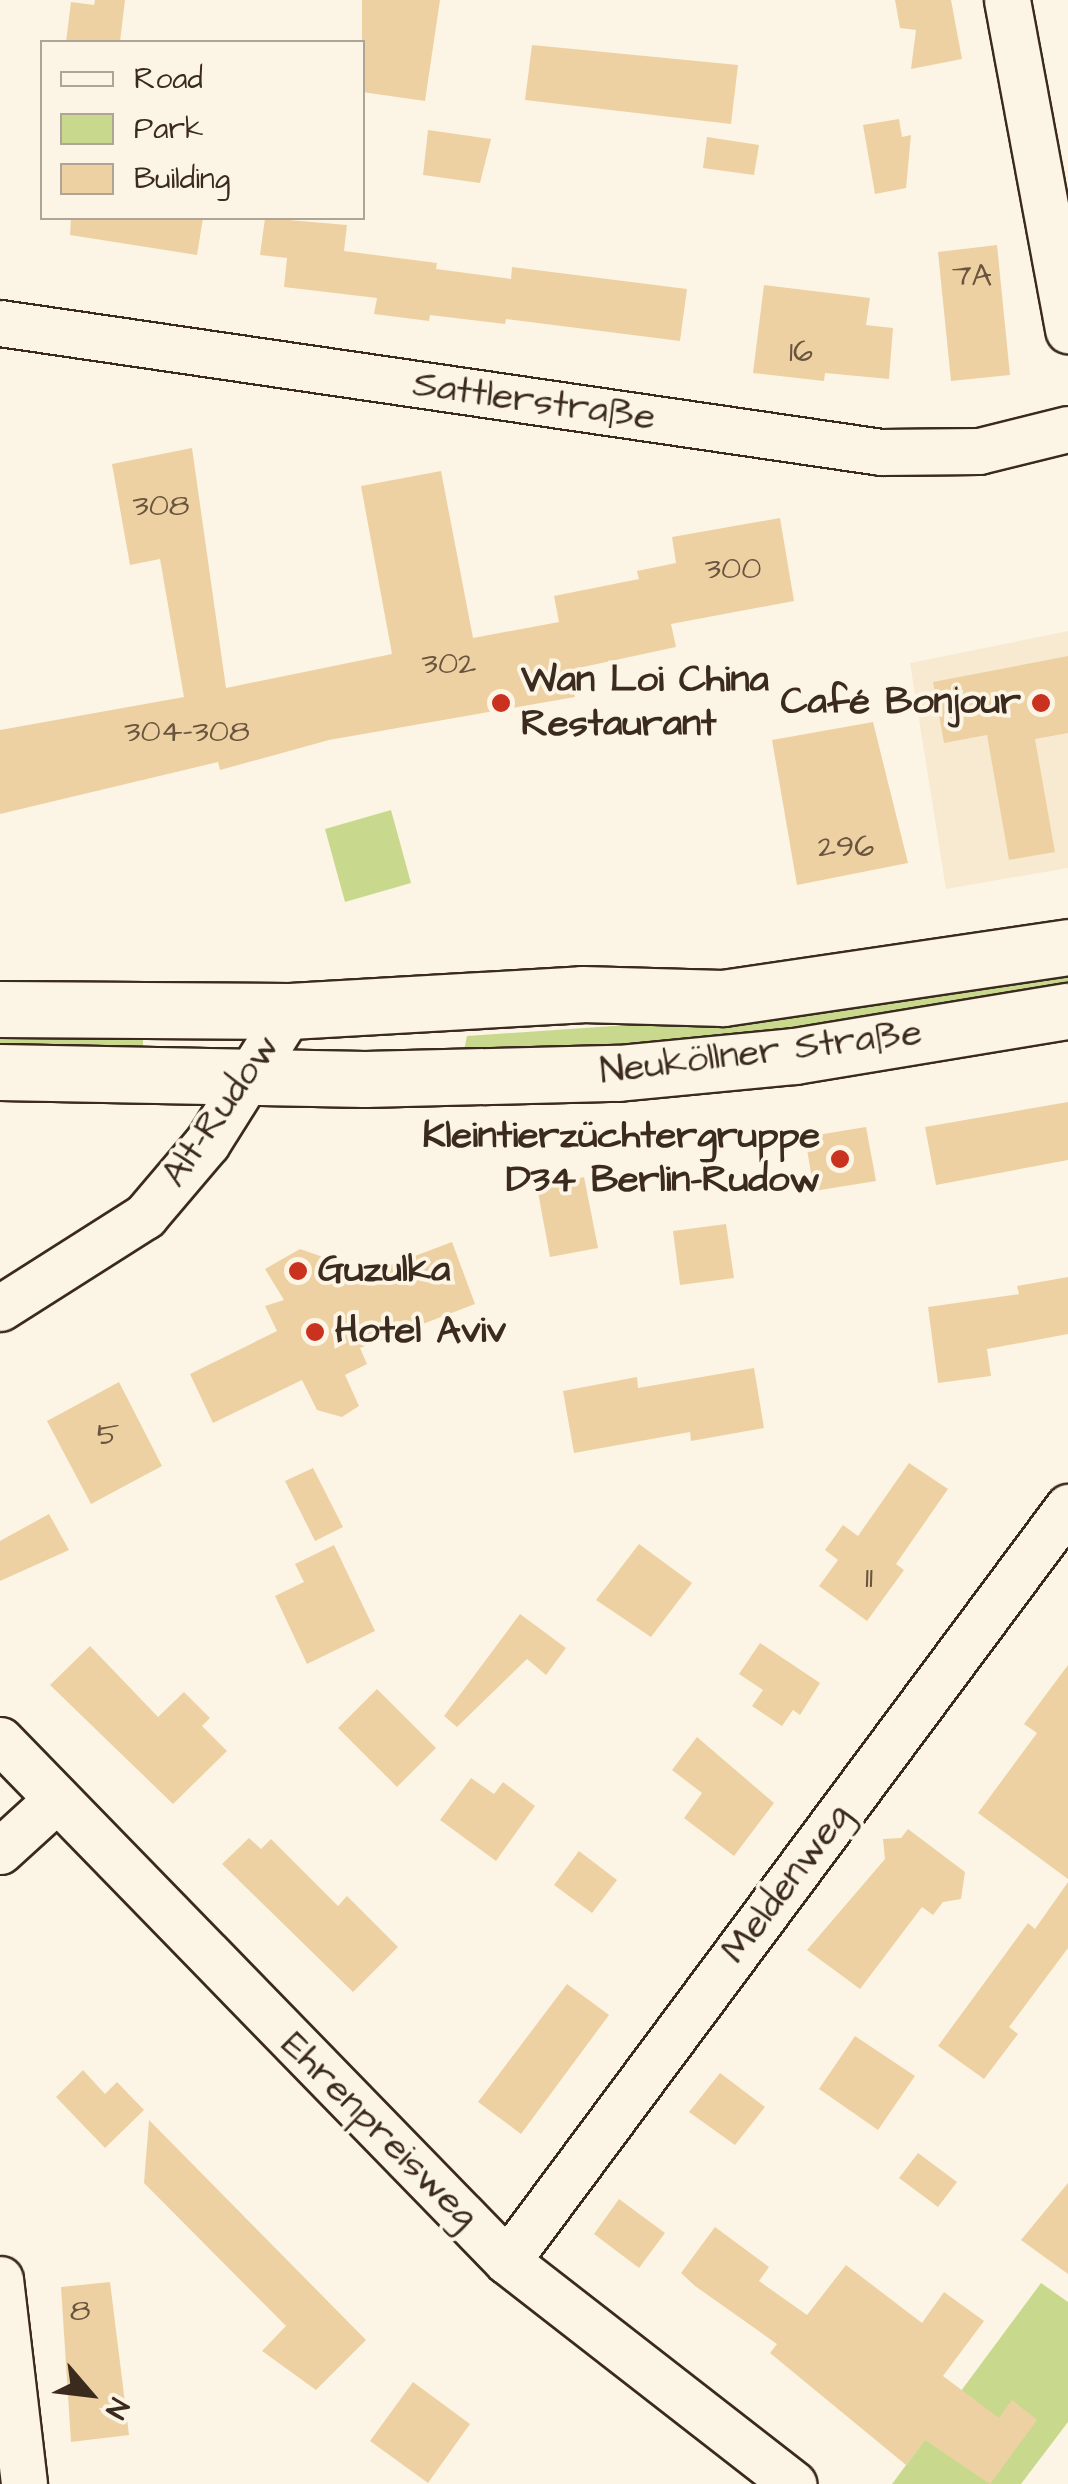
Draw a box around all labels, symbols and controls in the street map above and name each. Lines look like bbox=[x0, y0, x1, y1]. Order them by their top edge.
legend bbox=[40, 40, 365, 220]
text: Road bbox=[134, 58, 203, 100]
text: Park bbox=[134, 108, 203, 150]
text: Building bbox=[134, 158, 230, 200]
house number: 7A bbox=[952, 257, 992, 295]
house number: 16 bbox=[789, 333, 813, 371]
street label: Sattlerstraße bbox=[410, 362, 658, 442]
house number: 308 bbox=[132, 487, 190, 525]
house number: 300 bbox=[705, 550, 761, 588]
house number: 302 bbox=[422, 645, 476, 683]
place label: Wan Loi China Restaurant bbox=[521, 658, 769, 748]
place label: Café Bonjour bbox=[781, 680, 1021, 726]
marker: Wan Loi China Restaurant bbox=[490, 692, 512, 714]
marker: Café Bonjour bbox=[1030, 692, 1052, 714]
house number: 304-308 bbox=[124, 713, 250, 751]
house number: 296 bbox=[818, 828, 874, 866]
street label: Neuköllner Straße bbox=[598, 1011, 924, 1095]
street label: Alt-Rudow bbox=[152, 1026, 290, 1196]
place label: Kleintierzüchtergruppe D34 Berlin-Rudow bbox=[422, 1114, 820, 1204]
marker: Kleintierzüchtergruppe D34 Berlin-Rudow bbox=[829, 1148, 851, 1170]
place label: Guzulka bbox=[318, 1248, 450, 1294]
marker: Guzulka bbox=[287, 1260, 309, 1282]
place label: Hotel Aviv bbox=[335, 1309, 506, 1355]
marker: Hotel Aviv bbox=[304, 1321, 326, 1343]
house number: 5 bbox=[97, 1416, 119, 1454]
house number: 11 bbox=[865, 1559, 873, 1597]
street label: Meldenweg bbox=[712, 1795, 862, 1973]
street label: Ehrenpreisweg bbox=[271, 2023, 487, 2239]
house number: 8 bbox=[70, 2292, 90, 2330]
north arrow bbox=[40, 2344, 140, 2444]
text: N bbox=[96, 2391, 138, 2425]

